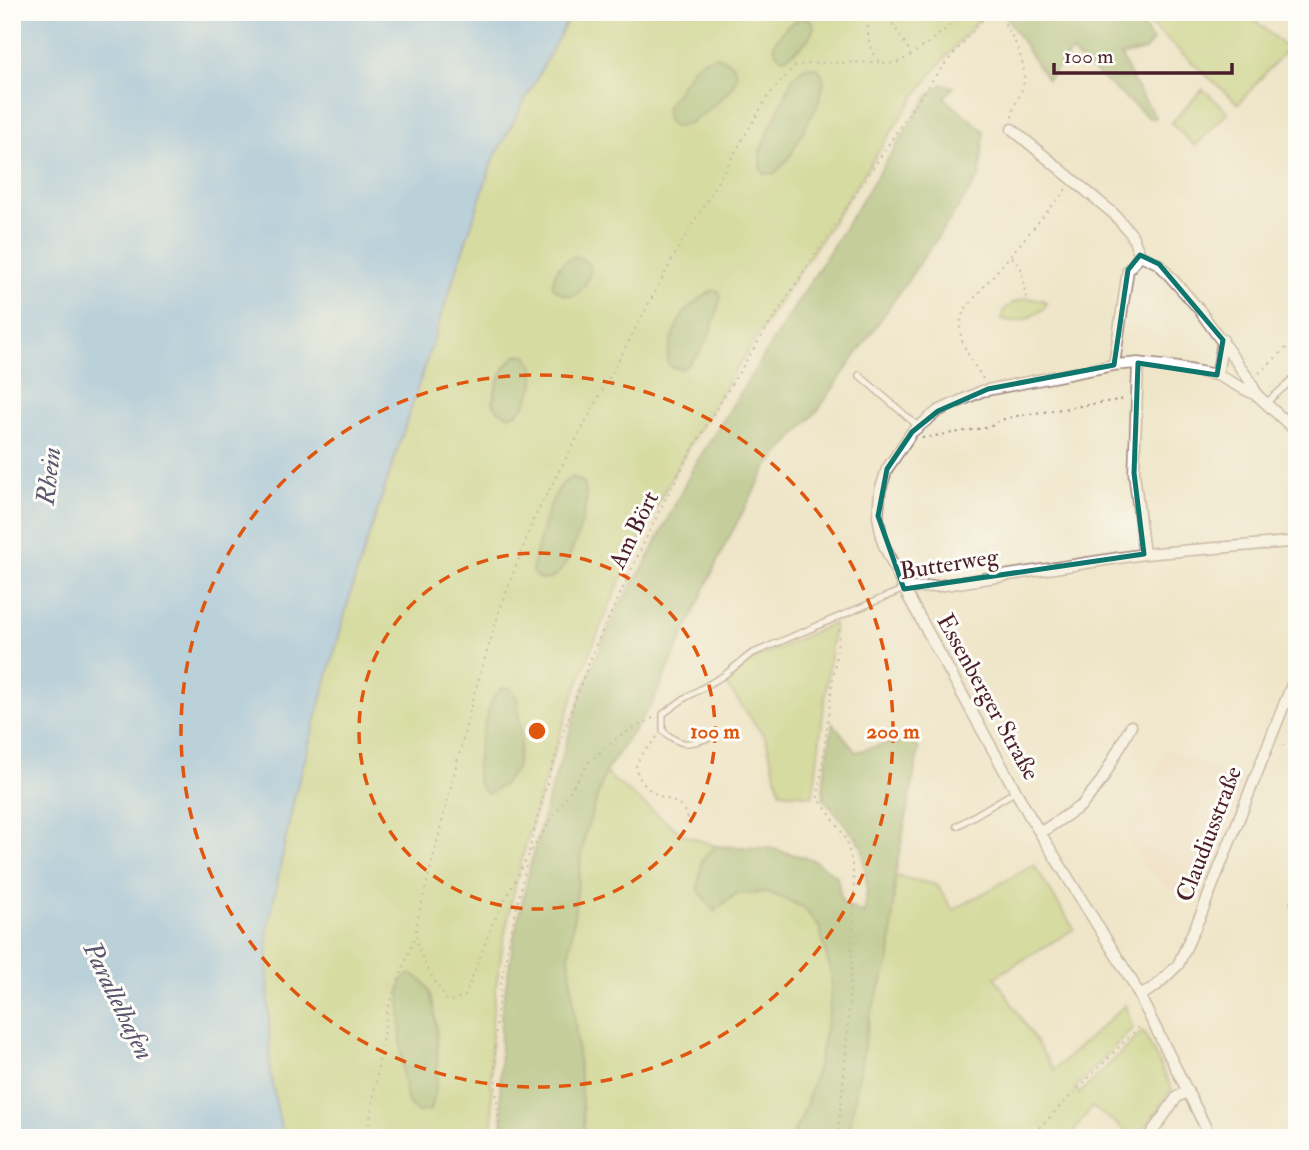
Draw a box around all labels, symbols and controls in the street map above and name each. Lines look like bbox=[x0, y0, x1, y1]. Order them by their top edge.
scale bar bbox=[1054, 32, 1232, 76]
text: 100 m bbox=[1064, 43, 1114, 70]
water label: Rhein bbox=[29, 445, 68, 508]
street label: Am Bört bbox=[601, 486, 666, 575]
street label: Butterweg bbox=[898, 541, 1002, 587]
street label: Essenberger Straße bbox=[929, 608, 1047, 786]
text: 100 m bbox=[690, 718, 741, 745]
text: 200 m bbox=[867, 718, 920, 745]
centre of rings bbox=[525, 719, 549, 743]
street label: Claudiusstraße bbox=[1169, 762, 1249, 906]
water label: Parallelhafen bbox=[75, 936, 160, 1065]

